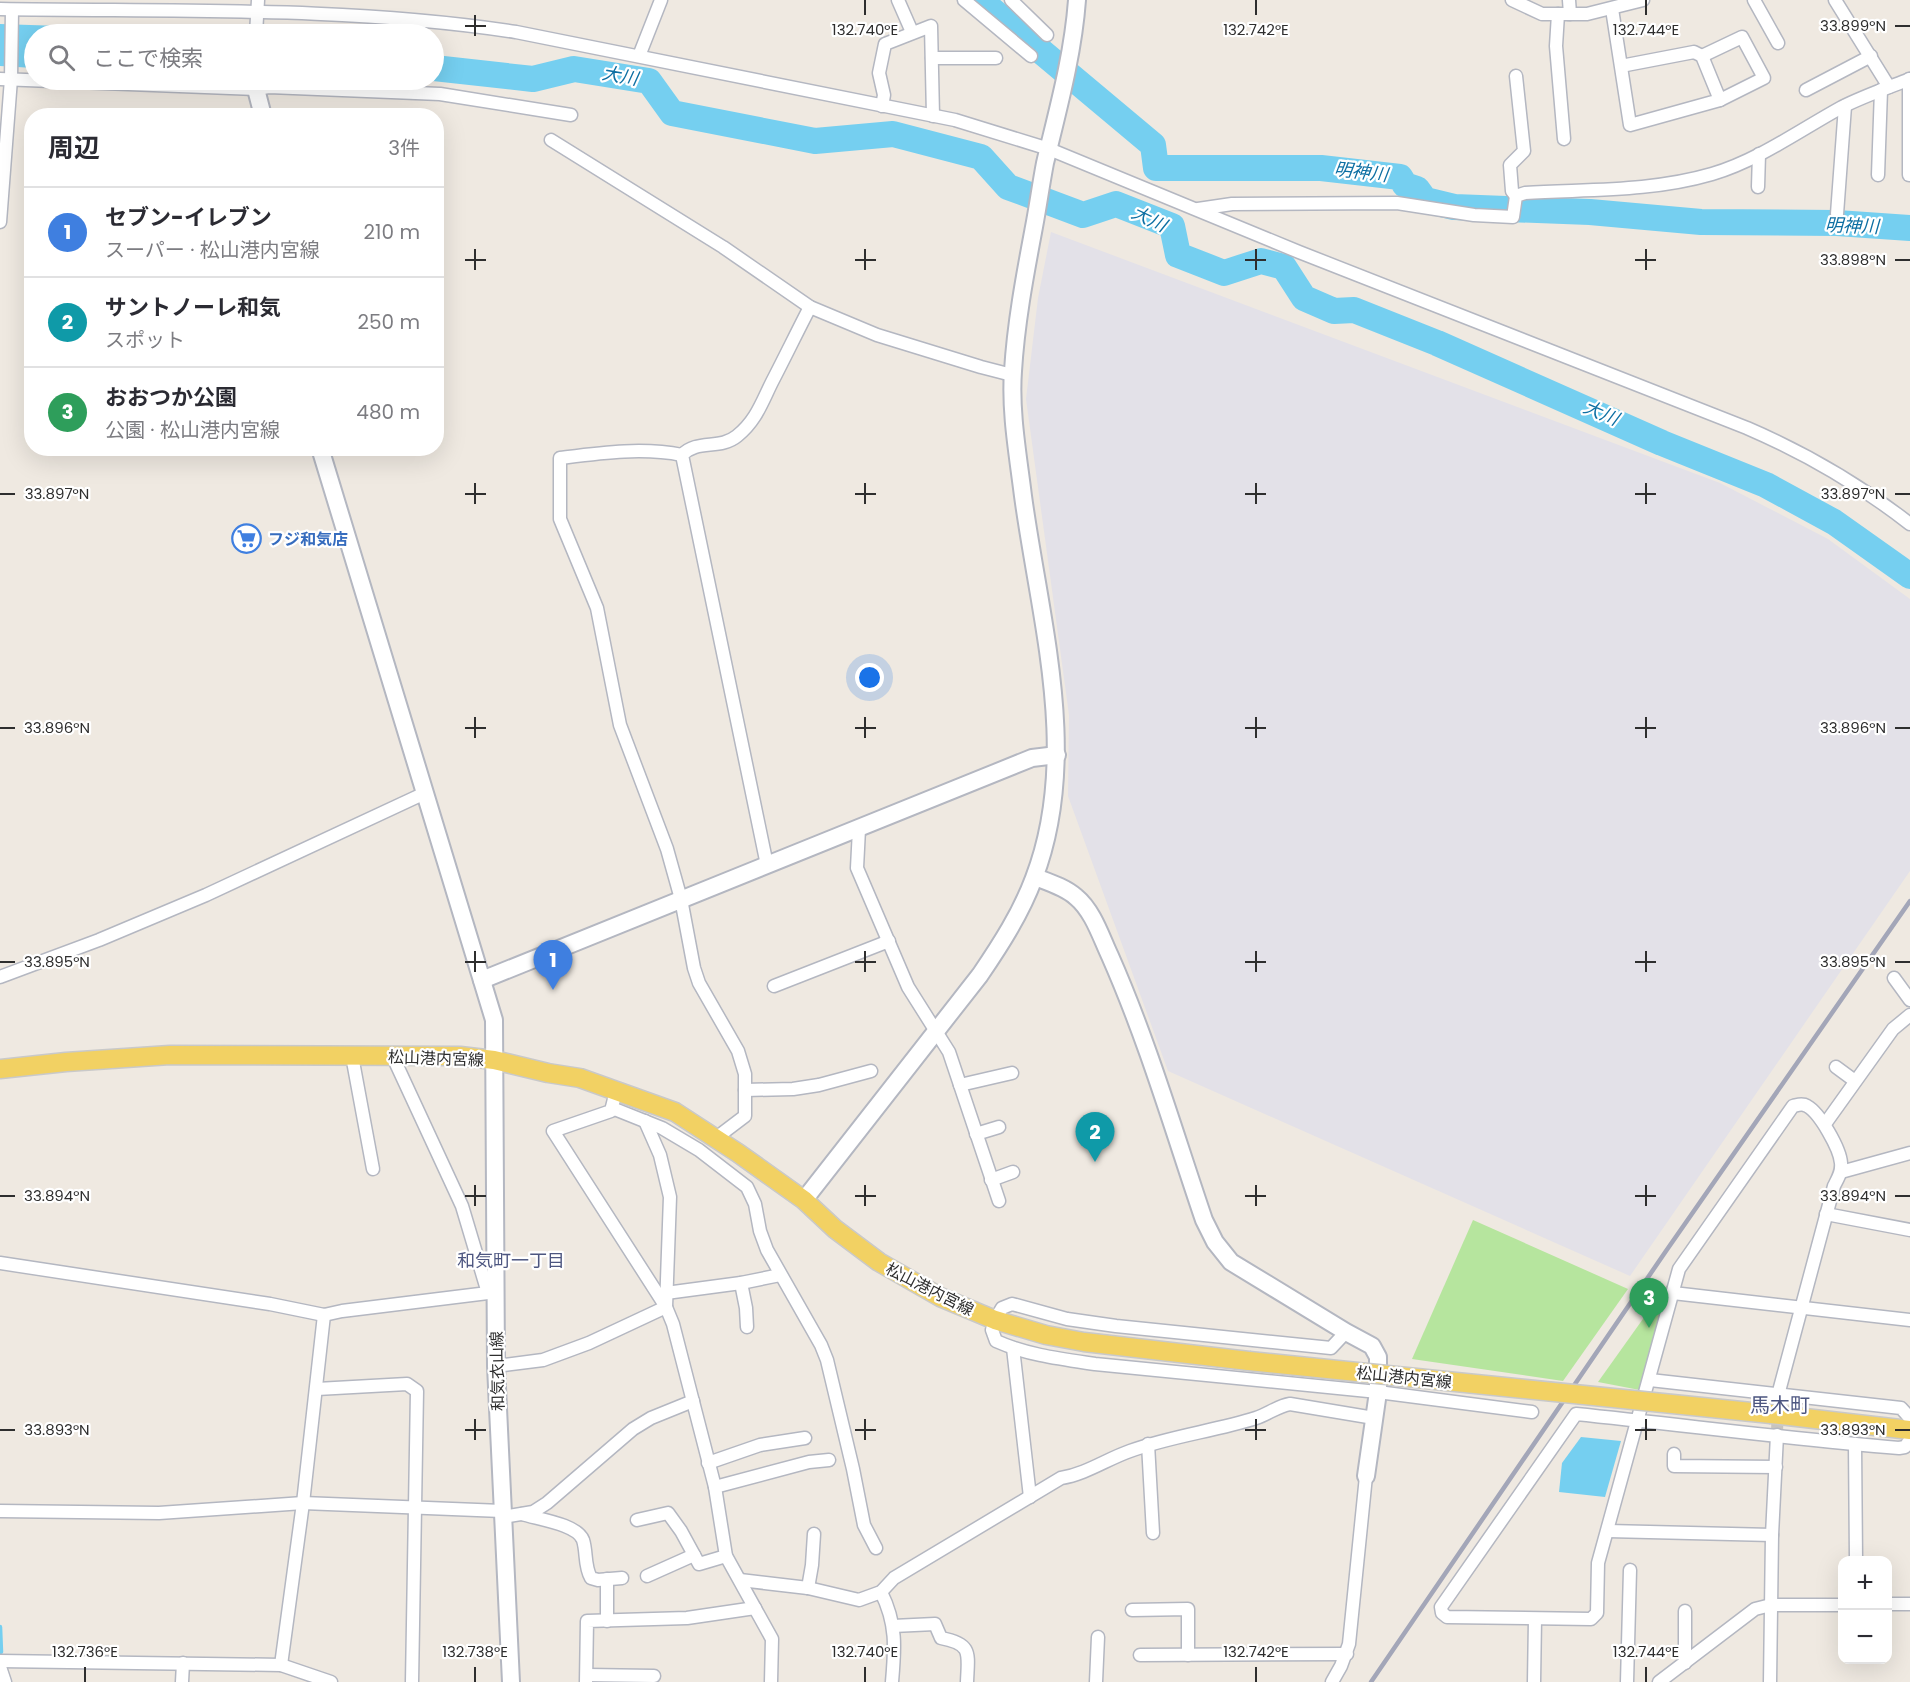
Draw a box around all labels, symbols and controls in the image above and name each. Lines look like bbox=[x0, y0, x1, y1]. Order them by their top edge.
text: 33.899°N bbox=[1820, 15, 1886, 36]
text: 132.740°E bbox=[832, 19, 898, 40]
text: 132.742°E bbox=[1223, 19, 1289, 40]
text: 132.744°E bbox=[1613, 19, 1679, 40]
search box bbox=[24, 24, 444, 90]
icon: search bbox=[45, 41, 78, 74]
text: ここで検索 bbox=[93, 43, 203, 74]
water label: 大川 bbox=[600, 60, 642, 91]
text: 周辺 bbox=[48, 130, 100, 166]
text: 3件 bbox=[388, 134, 420, 162]
water label: 明神川 bbox=[1333, 156, 1391, 187]
water label: 大川 bbox=[1128, 200, 1173, 238]
text: セブン-イレブン bbox=[105, 202, 272, 233]
water label: 明神川 bbox=[1825, 212, 1881, 239]
text: 1 bbox=[64, 218, 71, 246]
text: 210 m bbox=[364, 218, 420, 246]
text: スーパー · 松山港内宮線 bbox=[105, 236, 320, 264]
text: 33.898°N bbox=[1820, 249, 1886, 270]
text: サントノーレ和気 bbox=[105, 292, 281, 323]
text: 2 bbox=[62, 308, 73, 336]
text: 250 m bbox=[357, 308, 420, 336]
text: スポット bbox=[105, 326, 185, 354]
text: おおつか公園 bbox=[105, 382, 237, 413]
water label: 大川 bbox=[1580, 394, 1624, 432]
text: 3 bbox=[61, 398, 74, 426]
text: 480 m bbox=[356, 398, 420, 426]
text: 公園 · 松山港内宮線 bbox=[105, 416, 280, 444]
text: 33.897°N bbox=[25, 483, 89, 504]
text: 33.897°N bbox=[1821, 483, 1885, 504]
supermarket icon: フジ和気店 bbox=[231, 523, 263, 555]
place label: フジ和気店 bbox=[268, 528, 348, 551]
your location bbox=[855, 663, 884, 692]
text: 33.896°N bbox=[24, 717, 90, 738]
text: 33.896°N bbox=[1820, 717, 1886, 738]
pin: 1 bbox=[534, 940, 572, 990]
text: 33.895°N bbox=[24, 951, 90, 972]
text: 33.895°N bbox=[1820, 951, 1886, 972]
street label: 松山港内宮線 bbox=[388, 1045, 484, 1072]
pin: 2 bbox=[1076, 1112, 1114, 1162]
text: 33.894°N bbox=[24, 1185, 90, 1206]
text: 33.894°N bbox=[1820, 1185, 1886, 1206]
district label: 和気町一丁目 bbox=[457, 1248, 565, 1273]
street label: 松山港内宮線 bbox=[882, 1257, 978, 1321]
pin: 3 bbox=[1630, 1278, 1668, 1328]
street label: 和気衣山線 bbox=[485, 1331, 510, 1411]
street label: 松山港内宮線 bbox=[1355, 1361, 1453, 1394]
district label: 馬木町 bbox=[1750, 1391, 1810, 1419]
text: 33.893°N bbox=[24, 1419, 90, 1440]
text: 33.893°N bbox=[1820, 1419, 1886, 1440]
map controls bbox=[1838, 1556, 1892, 1664]
button: + bbox=[1838, 1556, 1892, 1610]
button: − bbox=[1838, 1610, 1892, 1664]
text: 132.736°E bbox=[52, 1641, 118, 1662]
text: 132.738°E bbox=[442, 1641, 508, 1662]
text: 132.740°E bbox=[832, 1641, 898, 1662]
text: 132.742°E bbox=[1223, 1641, 1289, 1662]
text: 132.744°E bbox=[1613, 1641, 1679, 1662]

